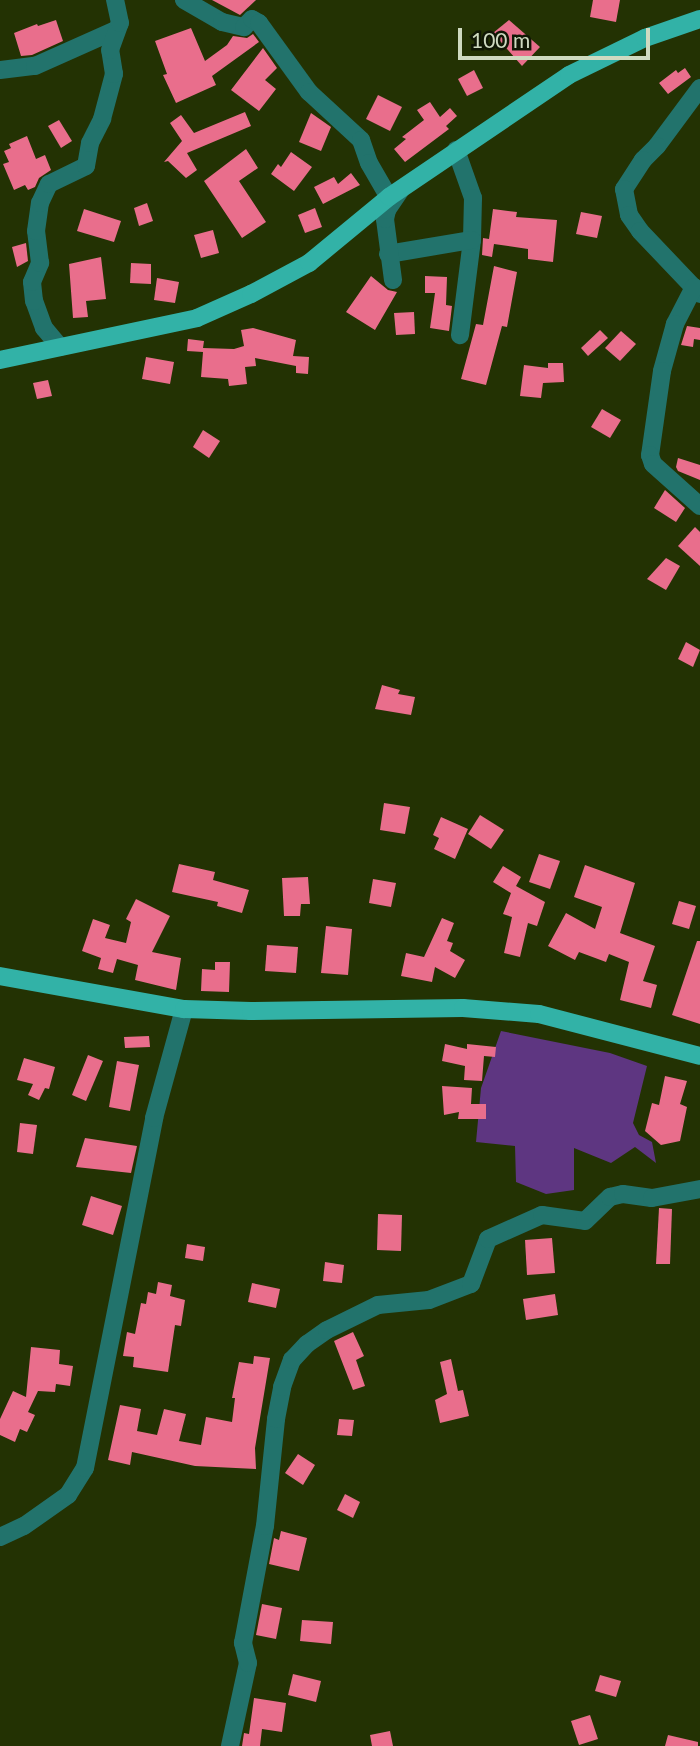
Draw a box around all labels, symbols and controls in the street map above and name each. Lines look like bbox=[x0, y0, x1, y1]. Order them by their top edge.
scale bar bbox=[462, 14, 654, 58]
text: 100 m bbox=[471, 27, 530, 52]

